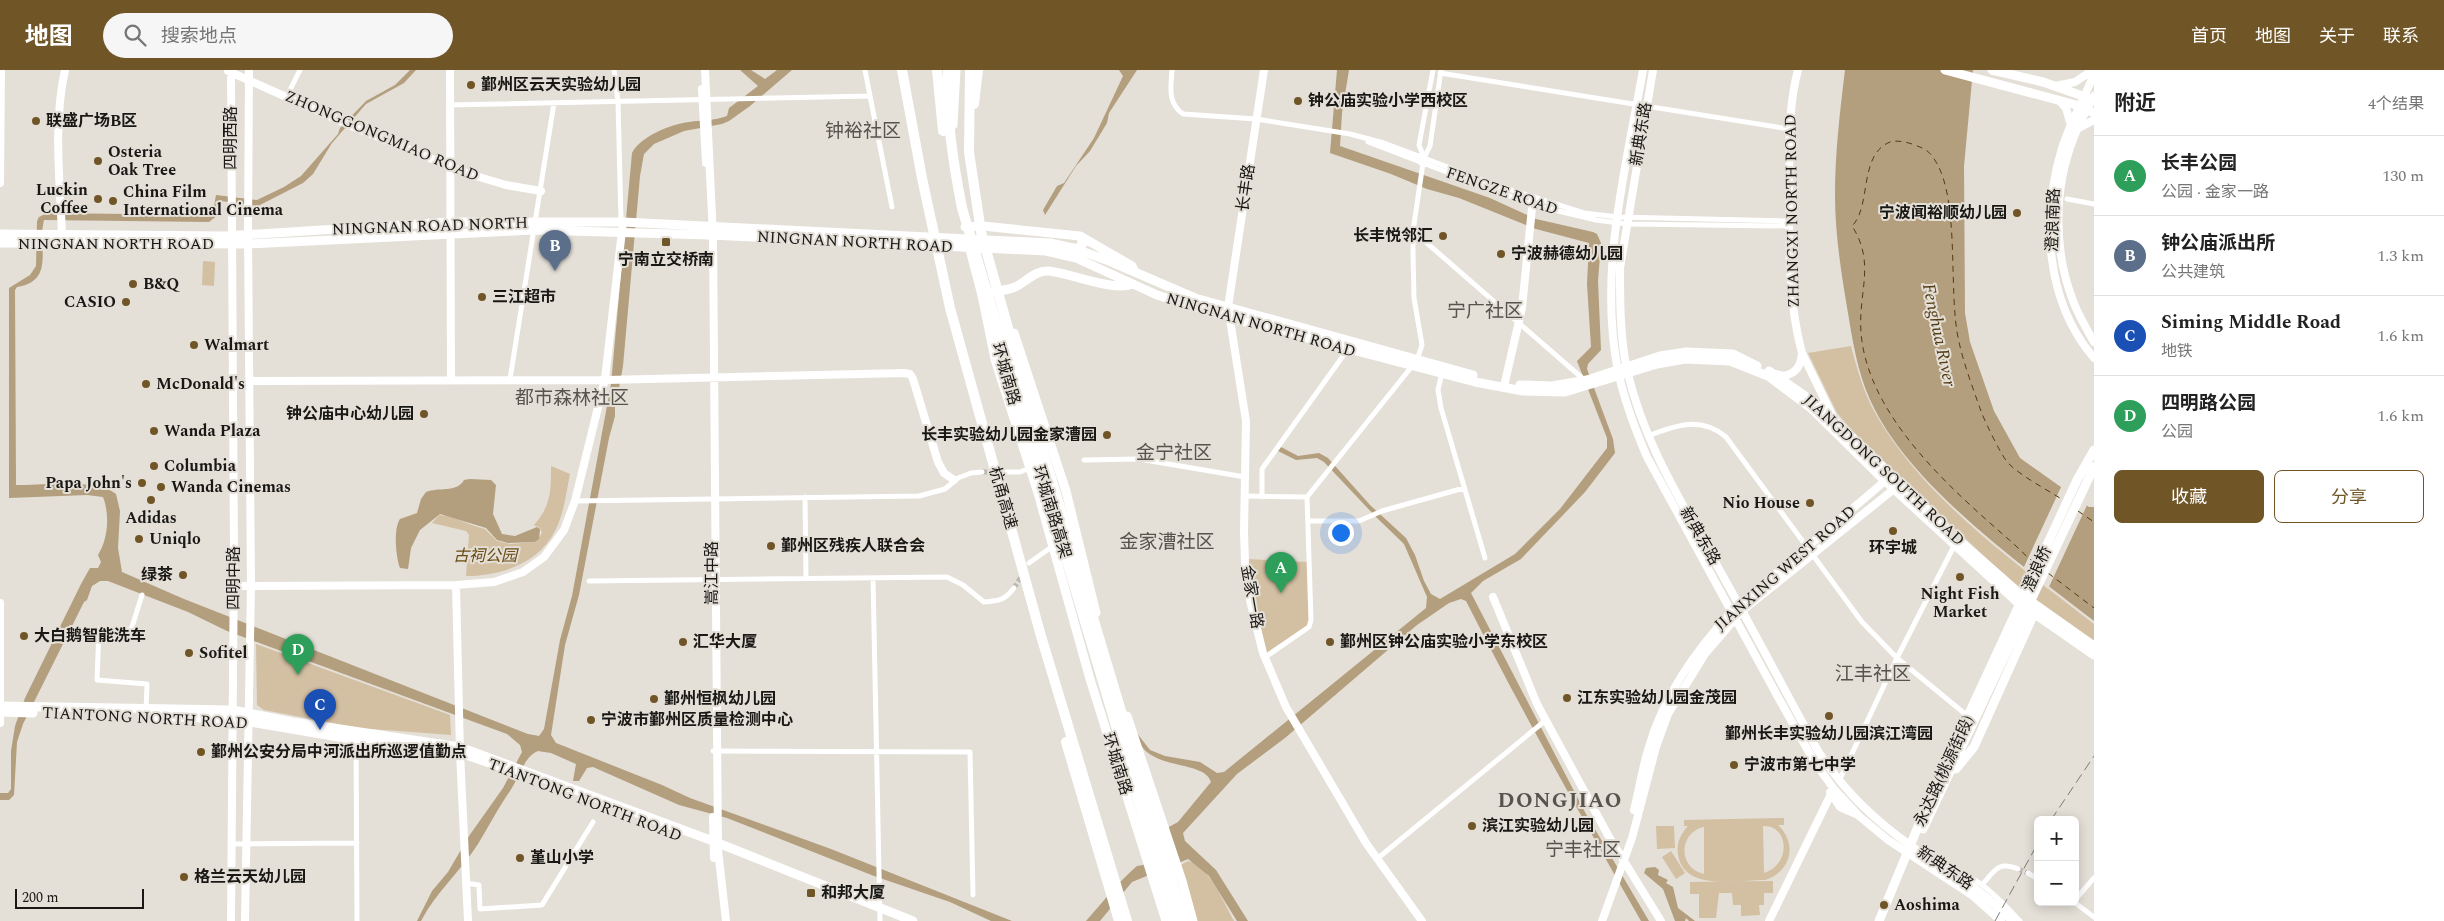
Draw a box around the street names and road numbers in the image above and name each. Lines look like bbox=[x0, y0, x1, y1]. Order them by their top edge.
street label: ZHONGGONGMIAO ROAD bbox=[281, 84, 483, 188]
street label: 新典东路 bbox=[1624, 101, 1658, 167]
street label: 四明西路 bbox=[219, 106, 243, 170]
street label: ZHANGXI NORTH ROAD bbox=[1778, 114, 1806, 308]
street label: FENGZE ROAD bbox=[1443, 161, 1561, 221]
street label: 长丰路 bbox=[1231, 163, 1261, 213]
street label: 澄浪南路 bbox=[2040, 188, 2066, 252]
street label: NINGNAN ROAD NORTH bbox=[331, 211, 529, 241]
street label: NINGNAN NORTH ROAD bbox=[756, 225, 954, 259]
street label: NINGNAN NORTH ROAD bbox=[18, 232, 214, 256]
street label: NINGNAN NORTH ROAD bbox=[1163, 286, 1359, 364]
street label: 环城南路 bbox=[986, 340, 1026, 408]
street label: JIANGDONG SOUTH ROAD bbox=[1798, 388, 1970, 552]
street label: 环城南路高架 bbox=[1026, 463, 1078, 561]
street label: 杭甬高速 bbox=[983, 464, 1023, 532]
street label: JIANXING WEST ROAD bbox=[1709, 500, 1861, 636]
street label: 新典东路 bbox=[1674, 502, 1726, 570]
street label: 嵩江中路 bbox=[700, 541, 724, 605]
street label: 澄浪桥 bbox=[2016, 542, 2058, 596]
street label: 四明中路 bbox=[222, 546, 246, 610]
street label: 金家一路 bbox=[1235, 563, 1269, 631]
street label: TIANTONG NORTH ROAD bbox=[42, 701, 248, 735]
street label: 永达路(桃源街段) bbox=[1908, 712, 1980, 830]
street label: 环城南路 bbox=[1096, 730, 1138, 798]
street label: TIANTONG NORTH ROAD bbox=[485, 752, 685, 848]
street label: 新典东路 bbox=[1912, 840, 1978, 896]

